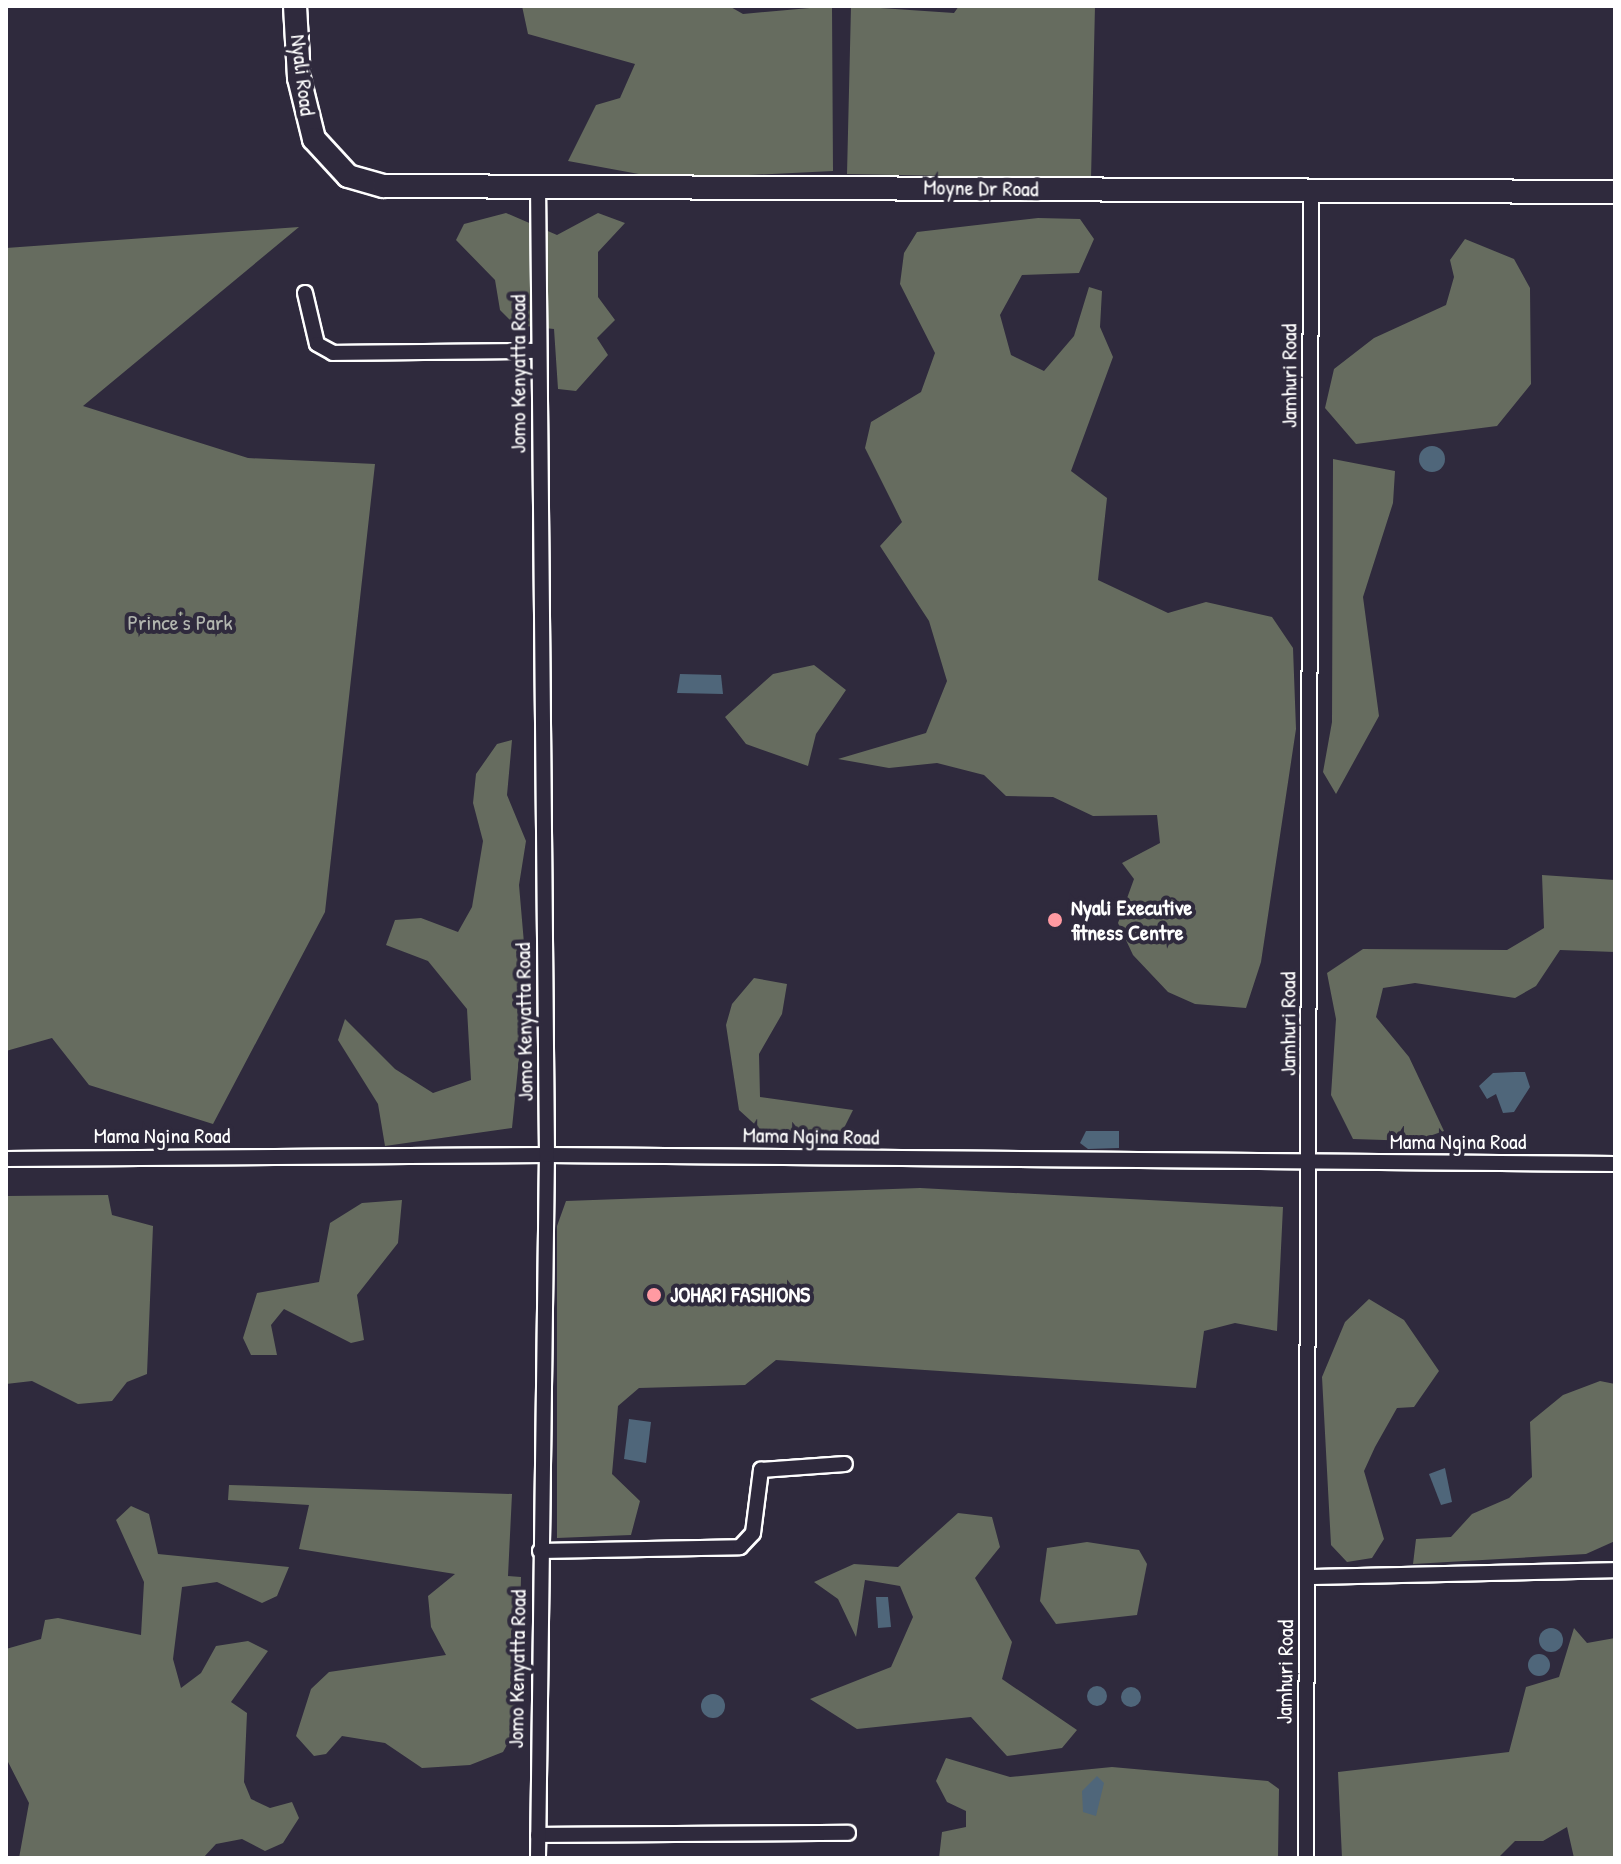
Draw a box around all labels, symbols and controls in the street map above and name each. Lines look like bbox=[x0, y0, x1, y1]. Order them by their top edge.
street label: Nyali Road bbox=[285, 33, 321, 117]
street label: Moyne Dr Road bbox=[923, 174, 1039, 202]
street label: Jomo Kenyatta Road bbox=[505, 295, 531, 453]
street label: Jamhuri Road bbox=[1276, 324, 1302, 428]
park label: Prince's Park bbox=[127, 610, 233, 636]
place label: Nyali Executive fitness Centre bbox=[1071, 894, 1192, 946]
marker: Nyali Executive fitness Centre bbox=[1046, 911, 1064, 929]
street label: Jomo Kenyatta Road bbox=[509, 942, 539, 1102]
street label: Jamhuri Road bbox=[1275, 972, 1301, 1076]
street label: Mama Ngina Road bbox=[743, 1122, 879, 1150]
street label: Mama Ngina Road bbox=[94, 1123, 230, 1149]
street label: Mama Ngina Road bbox=[1390, 1129, 1526, 1155]
place label: JOHARI FASHIONS bbox=[670, 1282, 810, 1308]
marker: JOHARI FASHIONS bbox=[645, 1286, 663, 1304]
street label: Jomo Kenyatta Road bbox=[502, 1589, 532, 1749]
street label: Jamhuri Road bbox=[1271, 1620, 1299, 1724]

